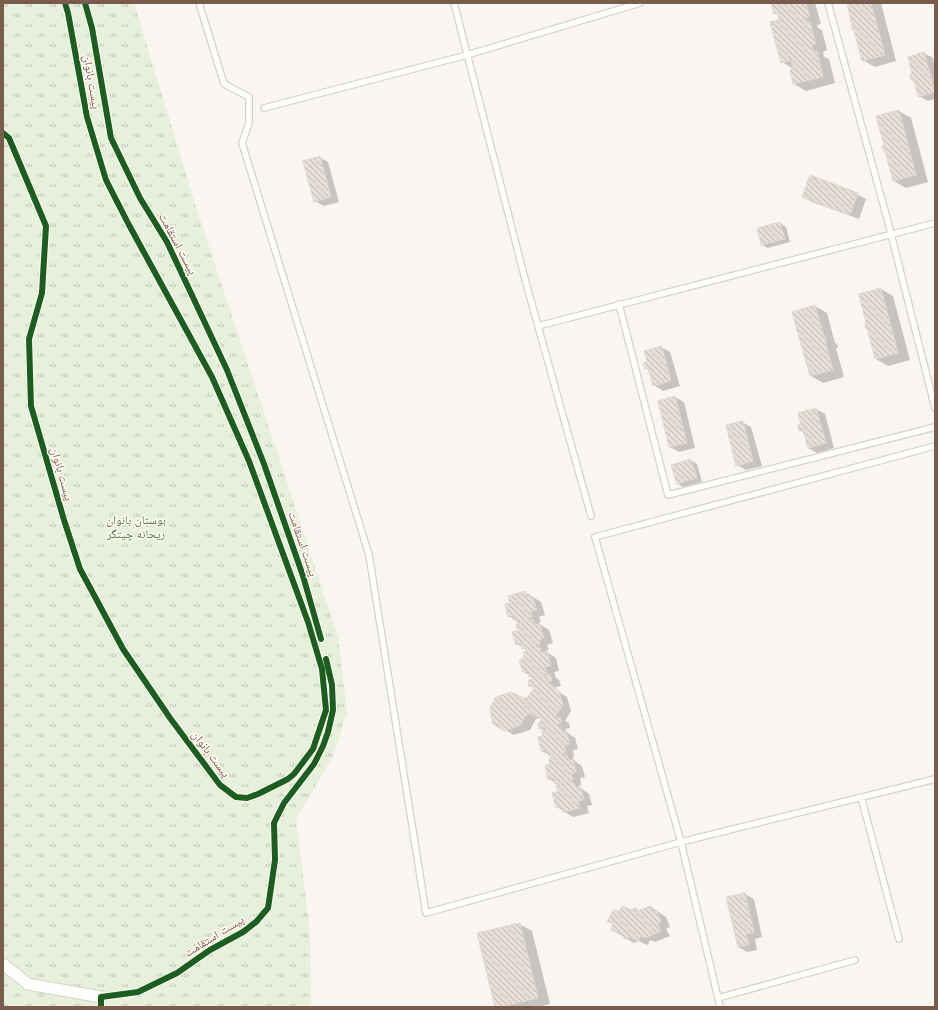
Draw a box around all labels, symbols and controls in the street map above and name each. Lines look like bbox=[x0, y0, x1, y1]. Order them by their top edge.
street label: پیست بانوان bbox=[80, 54, 105, 111]
street label: پیست استقامت bbox=[156, 210, 201, 278]
street label: پیست بانوان bbox=[47, 445, 77, 503]
street label: پیست استقامت bbox=[285, 509, 322, 579]
park label: بوستان بانوان ریحانه چیتگر bbox=[106, 512, 166, 541]
street label: پیست بانوان bbox=[189, 727, 234, 781]
street label: پیست استقامت bbox=[181, 911, 247, 960]

